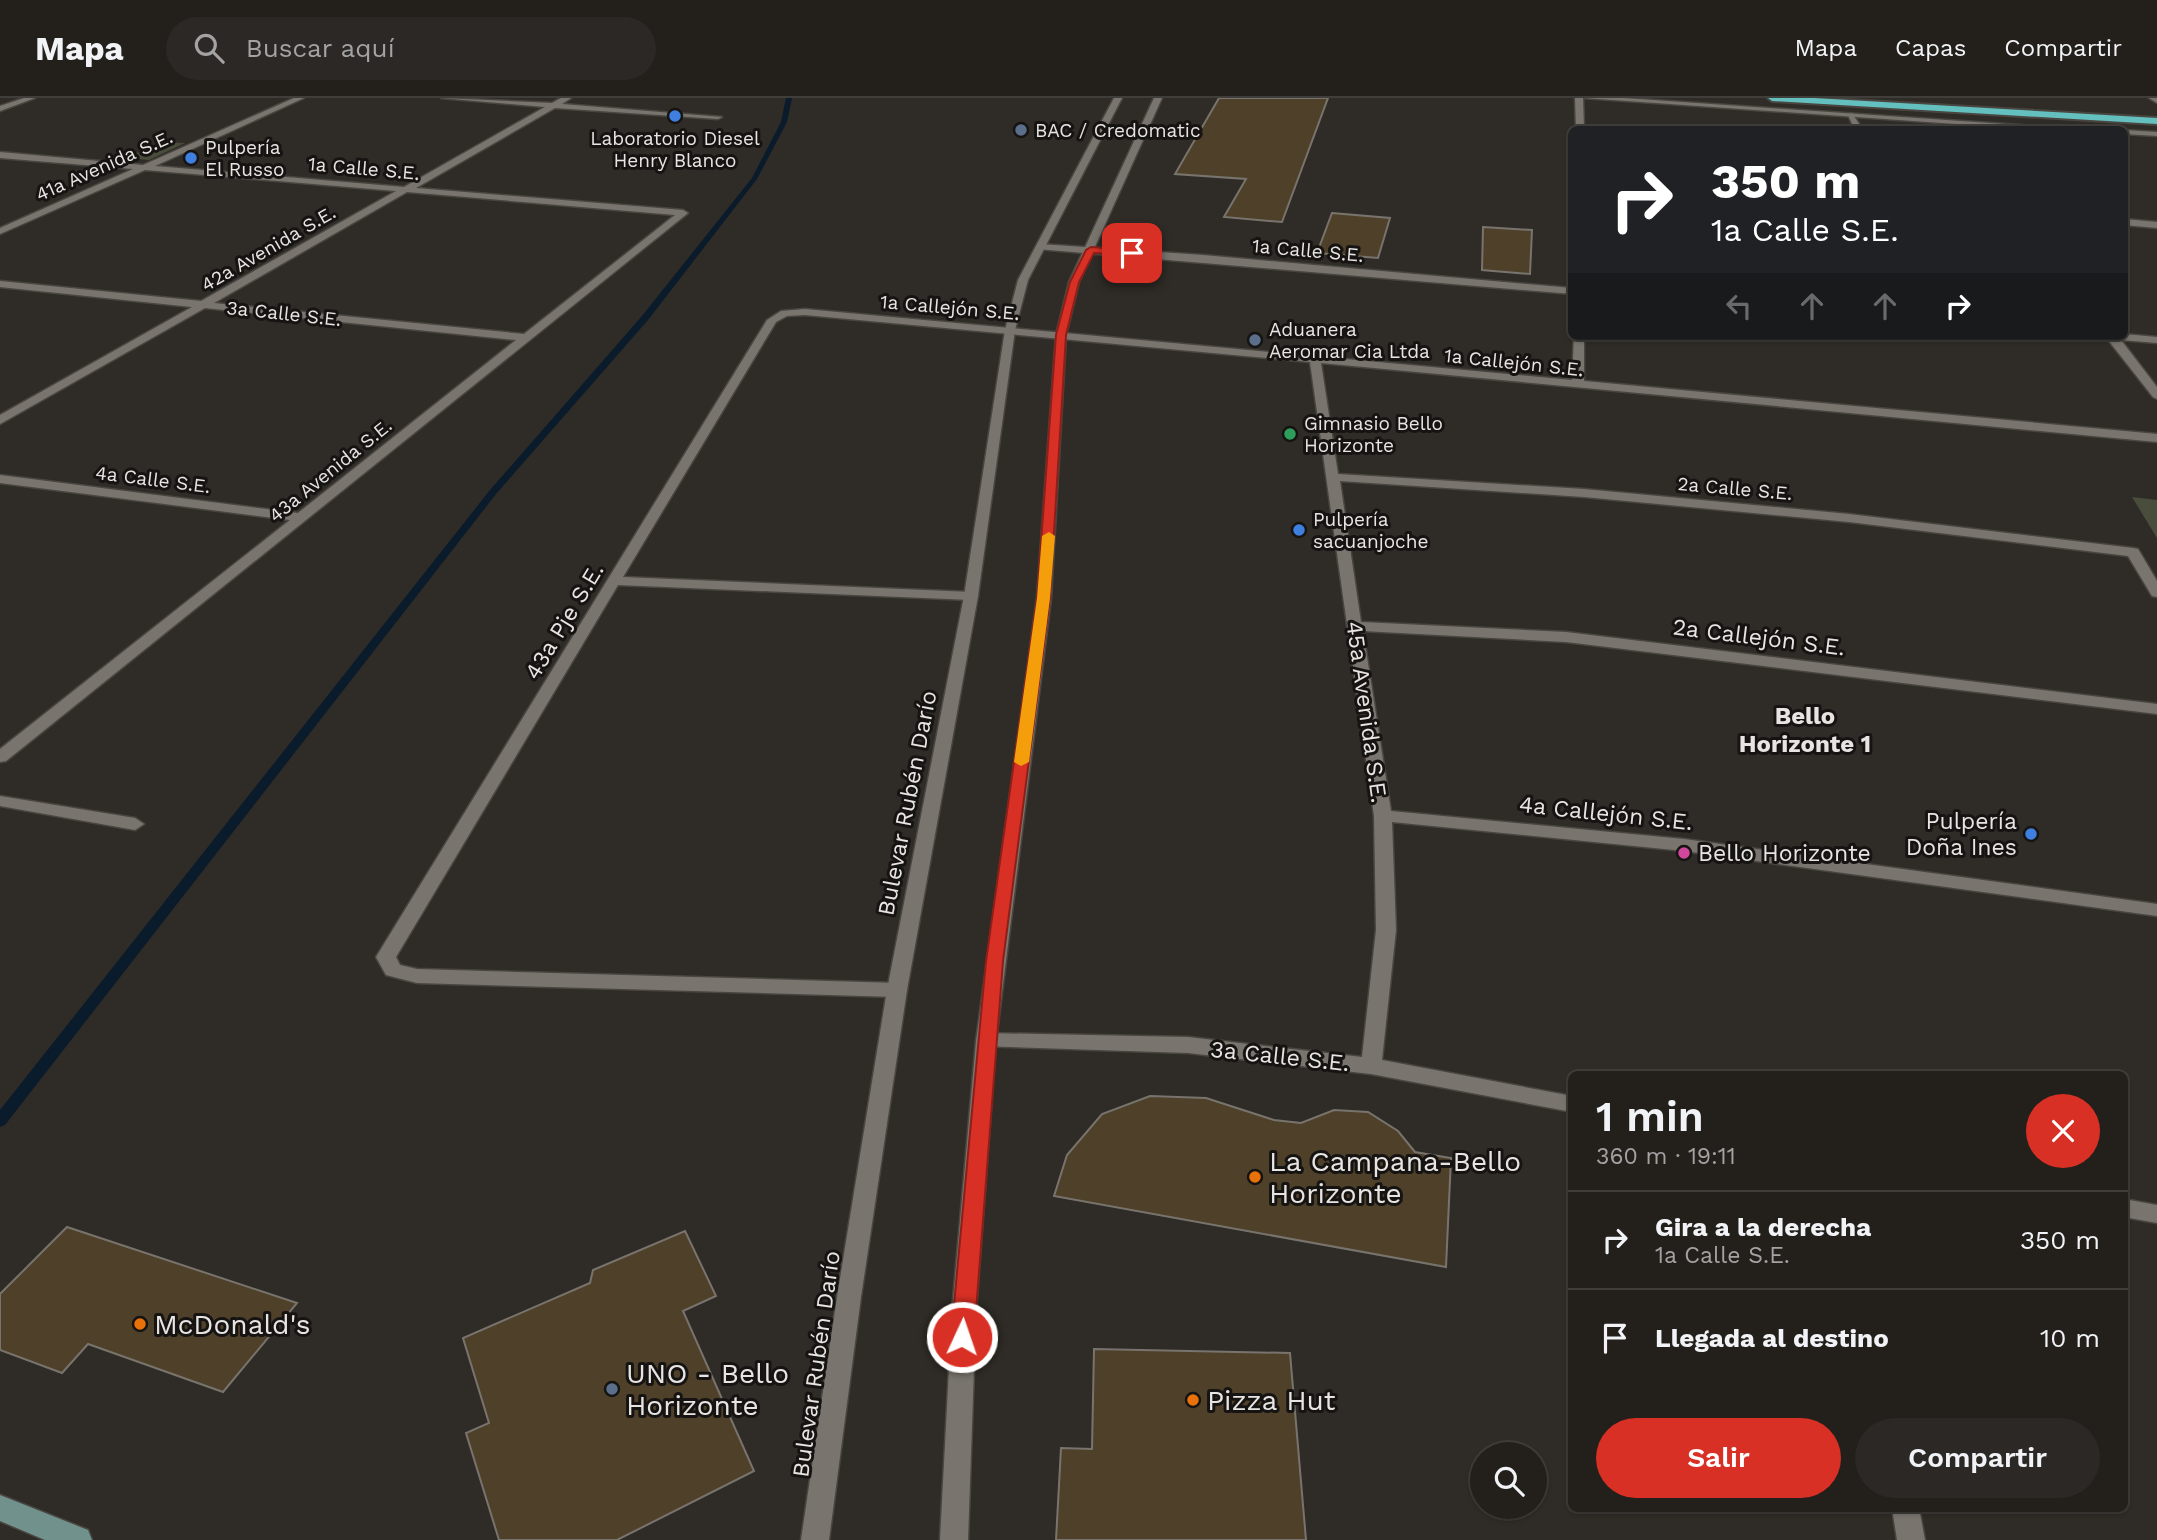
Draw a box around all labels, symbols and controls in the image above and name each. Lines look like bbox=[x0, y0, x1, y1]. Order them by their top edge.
search box bbox=[166, 17, 656, 80]
text: Mapa bbox=[35, 29, 124, 68]
icon: search bbox=[190, 29, 228, 67]
text: Buscar aquí bbox=[246, 33, 395, 63]
text: Mapa bbox=[1794, 34, 1857, 62]
text: Capas bbox=[1895, 34, 1966, 62]
text: Compartir bbox=[2004, 34, 2122, 62]
marker: Laboratorio Diesel Henry Blanco bbox=[667, 108, 683, 124]
place label: BAC / Credomatic bbox=[1035, 119, 1201, 142]
marker: BAC / Credomatic bbox=[1013, 122, 1029, 138]
street label: 41a Avenida S.E. bbox=[32, 125, 176, 206]
place label: Laboratorio Diesel Henry Blanco bbox=[590, 127, 760, 172]
place label: Pulpería El Russo bbox=[205, 136, 284, 181]
marker: Pulpería El Russo bbox=[183, 150, 199, 166]
street label: 1a Calle S.E. bbox=[307, 152, 420, 185]
text: 350 m bbox=[1711, 152, 1860, 210]
icon: right bbox=[1596, 154, 1687, 245]
street label: 42a Avenida S.E. bbox=[197, 201, 340, 296]
text: 1a Calle S.E. bbox=[1711, 211, 1899, 249]
pin bbox=[1102, 223, 1162, 283]
icon: arrive bbox=[1113, 234, 1151, 272]
street label: 1a Calle S.E. bbox=[1251, 234, 1364, 267]
icon: left bbox=[1720, 287, 1758, 325]
icon: ahead bbox=[1793, 287, 1831, 325]
icon: ahead bbox=[1866, 287, 1904, 325]
icon: right bbox=[1939, 287, 1977, 325]
street label: 1a Callejón S.E. bbox=[879, 290, 1021, 325]
street label: 3a Calle S.E. bbox=[225, 296, 342, 331]
place label: Aduanera Aeromar Cia Ltda bbox=[1269, 318, 1430, 363]
marker: Aduanera Aeromar Cia Ltda bbox=[1247, 332, 1263, 348]
street label: 1a Callejón S.E. bbox=[1443, 344, 1585, 381]
place label: Gimnasio Bello Horizonte bbox=[1304, 412, 1443, 457]
street label: 43a Avenida S.E. bbox=[264, 414, 396, 527]
marker: Gimnasio Bello Horizonte bbox=[1282, 426, 1298, 442]
street label: 4a Calle S.E. bbox=[94, 461, 212, 498]
street label: 2a Calle S.E. bbox=[1677, 472, 1793, 505]
place label: Pulpería sacuanjoche bbox=[1313, 508, 1428, 553]
marker: Pulpería sacuanjoche bbox=[1291, 522, 1307, 538]
street label: 43a Pje S.E. bbox=[519, 558, 610, 684]
street label: 2a Callejón S.E. bbox=[1671, 614, 1847, 661]
street label: 45a Avenida S.E. bbox=[1340, 619, 1393, 805]
street label: Bulevar Rubén Darío bbox=[872, 688, 943, 918]
district label: Bello Horizonte 1 bbox=[1739, 702, 1871, 758]
street label: 4a Callejón S.E. bbox=[1518, 791, 1694, 836]
place label: Pulpería Doña Ines bbox=[1906, 808, 2017, 861]
marker: Pulpería Doña Ines bbox=[2023, 826, 2039, 842]
place label: Bello Horizonte bbox=[1698, 840, 1871, 867]
marker: Bello Horizonte bbox=[1676, 845, 1692, 861]
street label: 3a Calle S.E. bbox=[1209, 1036, 1351, 1077]
text: 1 min bbox=[1596, 1092, 1704, 1141]
button: close bbox=[2026, 1094, 2100, 1168]
text: 360 m · 19:11 bbox=[1596, 1143, 1736, 1170]
place label: La Campana-Bello Horizonte bbox=[1269, 1145, 1521, 1210]
marker: La Campana-Bello Horizonte bbox=[1247, 1169, 1263, 1185]
text: Gira a la derecha bbox=[1655, 1212, 1871, 1242]
icon: right bbox=[1596, 1221, 1634, 1259]
text: 350 m bbox=[2020, 1225, 2100, 1255]
text: 1a Calle S.E. bbox=[1655, 1242, 1790, 1269]
street label: Bulevar Rubén Darío bbox=[787, 1249, 846, 1479]
position arrow bbox=[925, 1300, 999, 1374]
place label: McDonald's bbox=[154, 1308, 311, 1341]
marker: McDonald's bbox=[132, 1316, 148, 1332]
icon: arrive bbox=[1596, 1319, 1634, 1357]
text: Llegada al destino bbox=[1655, 1323, 1889, 1353]
text: 10 m bbox=[2040, 1323, 2100, 1353]
place label: UNO - Bello Horizonte bbox=[626, 1357, 789, 1422]
marker: UNO - Bello Horizonte bbox=[604, 1381, 620, 1397]
place label: Pizza Hut bbox=[1207, 1384, 1336, 1417]
marker: Pizza Hut bbox=[1185, 1392, 1201, 1408]
button: Salir bbox=[1596, 1418, 1841, 1498]
button: Compartir bbox=[1855, 1418, 2100, 1498]
map controls bbox=[1470, 1442, 1547, 1519]
button: search bbox=[1470, 1442, 1547, 1519]

